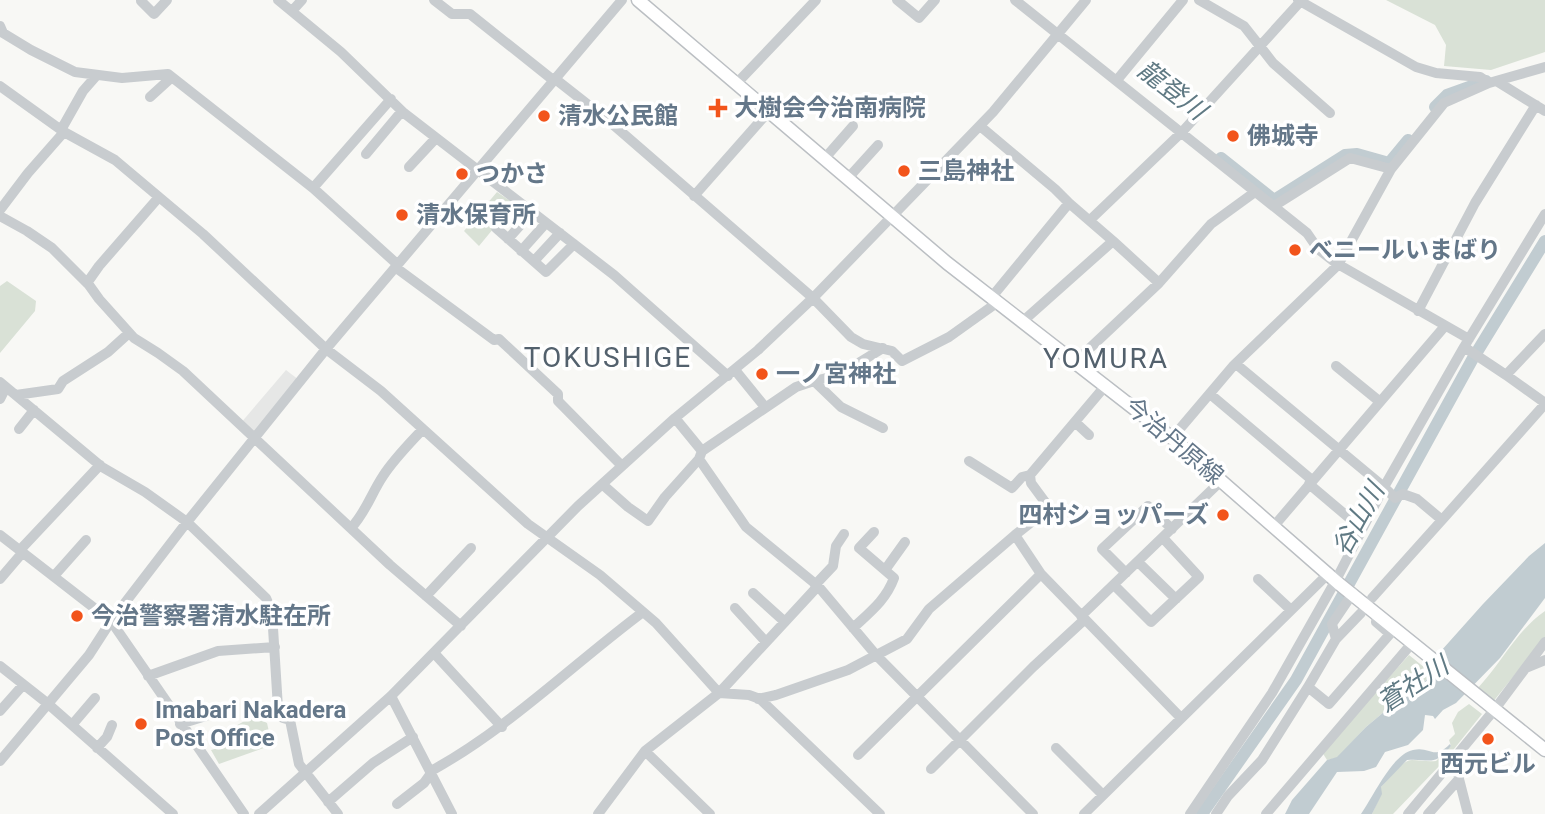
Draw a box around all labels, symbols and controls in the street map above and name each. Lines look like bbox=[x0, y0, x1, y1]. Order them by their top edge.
water label: 龍登川 bbox=[1132, 54, 1214, 128]
place label: 大樹会今治南病院 bbox=[734, 94, 926, 122]
marker: 大樹会今治南病院 bbox=[708, 98, 728, 118]
place label: 清水公民館 bbox=[558, 102, 678, 130]
marker: 清水公民館 bbox=[536, 108, 552, 124]
place label: 佛城寺 bbox=[1247, 122, 1319, 150]
marker: 佛城寺 bbox=[1225, 128, 1241, 144]
place label: 三島神社 bbox=[918, 157, 1014, 185]
place label: つかさ bbox=[476, 160, 548, 188]
marker: 三島神社 bbox=[896, 163, 912, 179]
marker: つかさ bbox=[454, 166, 470, 182]
place label: 清水保育所 bbox=[416, 201, 536, 229]
marker: 清水保育所 bbox=[394, 207, 410, 223]
place label: べニールいまばり bbox=[1309, 236, 1501, 264]
marker: べニールいまばり bbox=[1287, 242, 1303, 258]
district label: TOKUSHIGE bbox=[524, 341, 692, 374]
district label: YOMURA bbox=[1043, 342, 1169, 375]
place label: 一ノ宮神社 bbox=[776, 360, 896, 388]
marker: 一ノ宮神社 bbox=[754, 366, 770, 382]
street label: 今治丹原線 bbox=[1119, 392, 1229, 490]
water label: 谷山川 bbox=[1326, 475, 1391, 560]
place label: 四村ショッパーズ bbox=[1018, 501, 1209, 529]
marker: 四村ショッパーズ bbox=[1215, 507, 1231, 523]
place label: 今治警察署清水駐在所 bbox=[91, 602, 331, 630]
marker: 今治警察署清水駐在所 bbox=[69, 608, 85, 624]
water label: 蒼社川 bbox=[1372, 649, 1456, 718]
place label: Imabari Nakadera Post Office bbox=[155, 696, 346, 752]
marker: Imabari Nakadera Post Office bbox=[133, 716, 149, 732]
marker: 西元ビル bbox=[1480, 731, 1496, 747]
place label: 西元ビル bbox=[1440, 750, 1536, 778]

